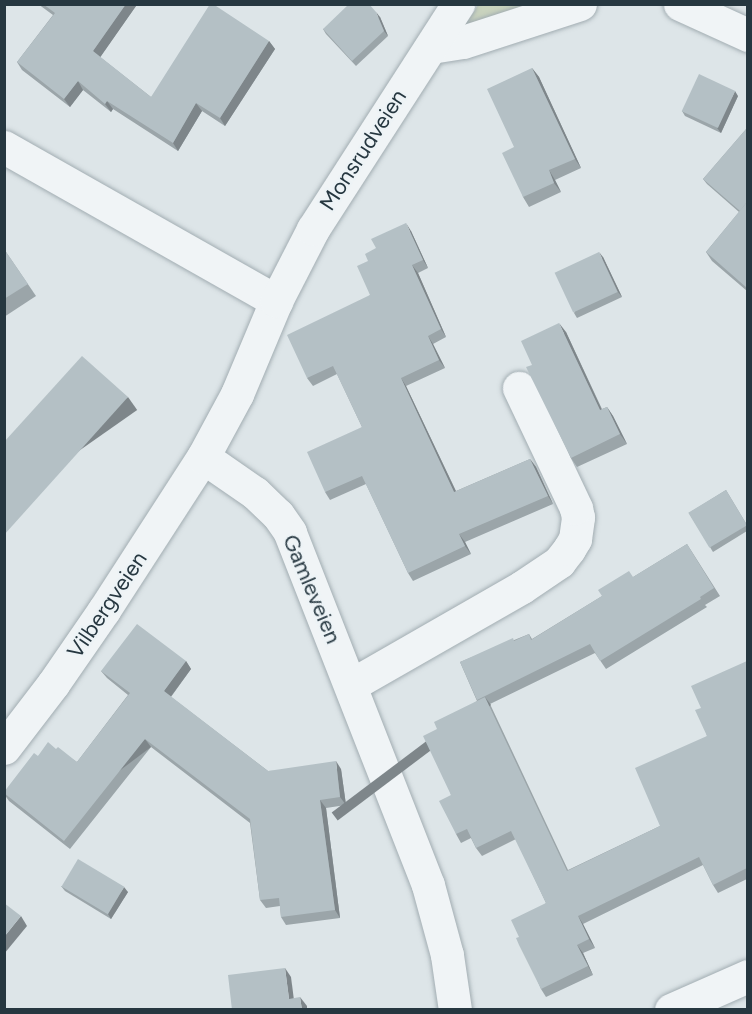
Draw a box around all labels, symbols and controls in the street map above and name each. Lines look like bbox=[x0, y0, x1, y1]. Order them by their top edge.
street label: Monsrudveien bbox=[314, 84, 412, 216]
street label: Gamleveien bbox=[277, 531, 347, 647]
street label: Vilbergveien bbox=[62, 547, 152, 663]

